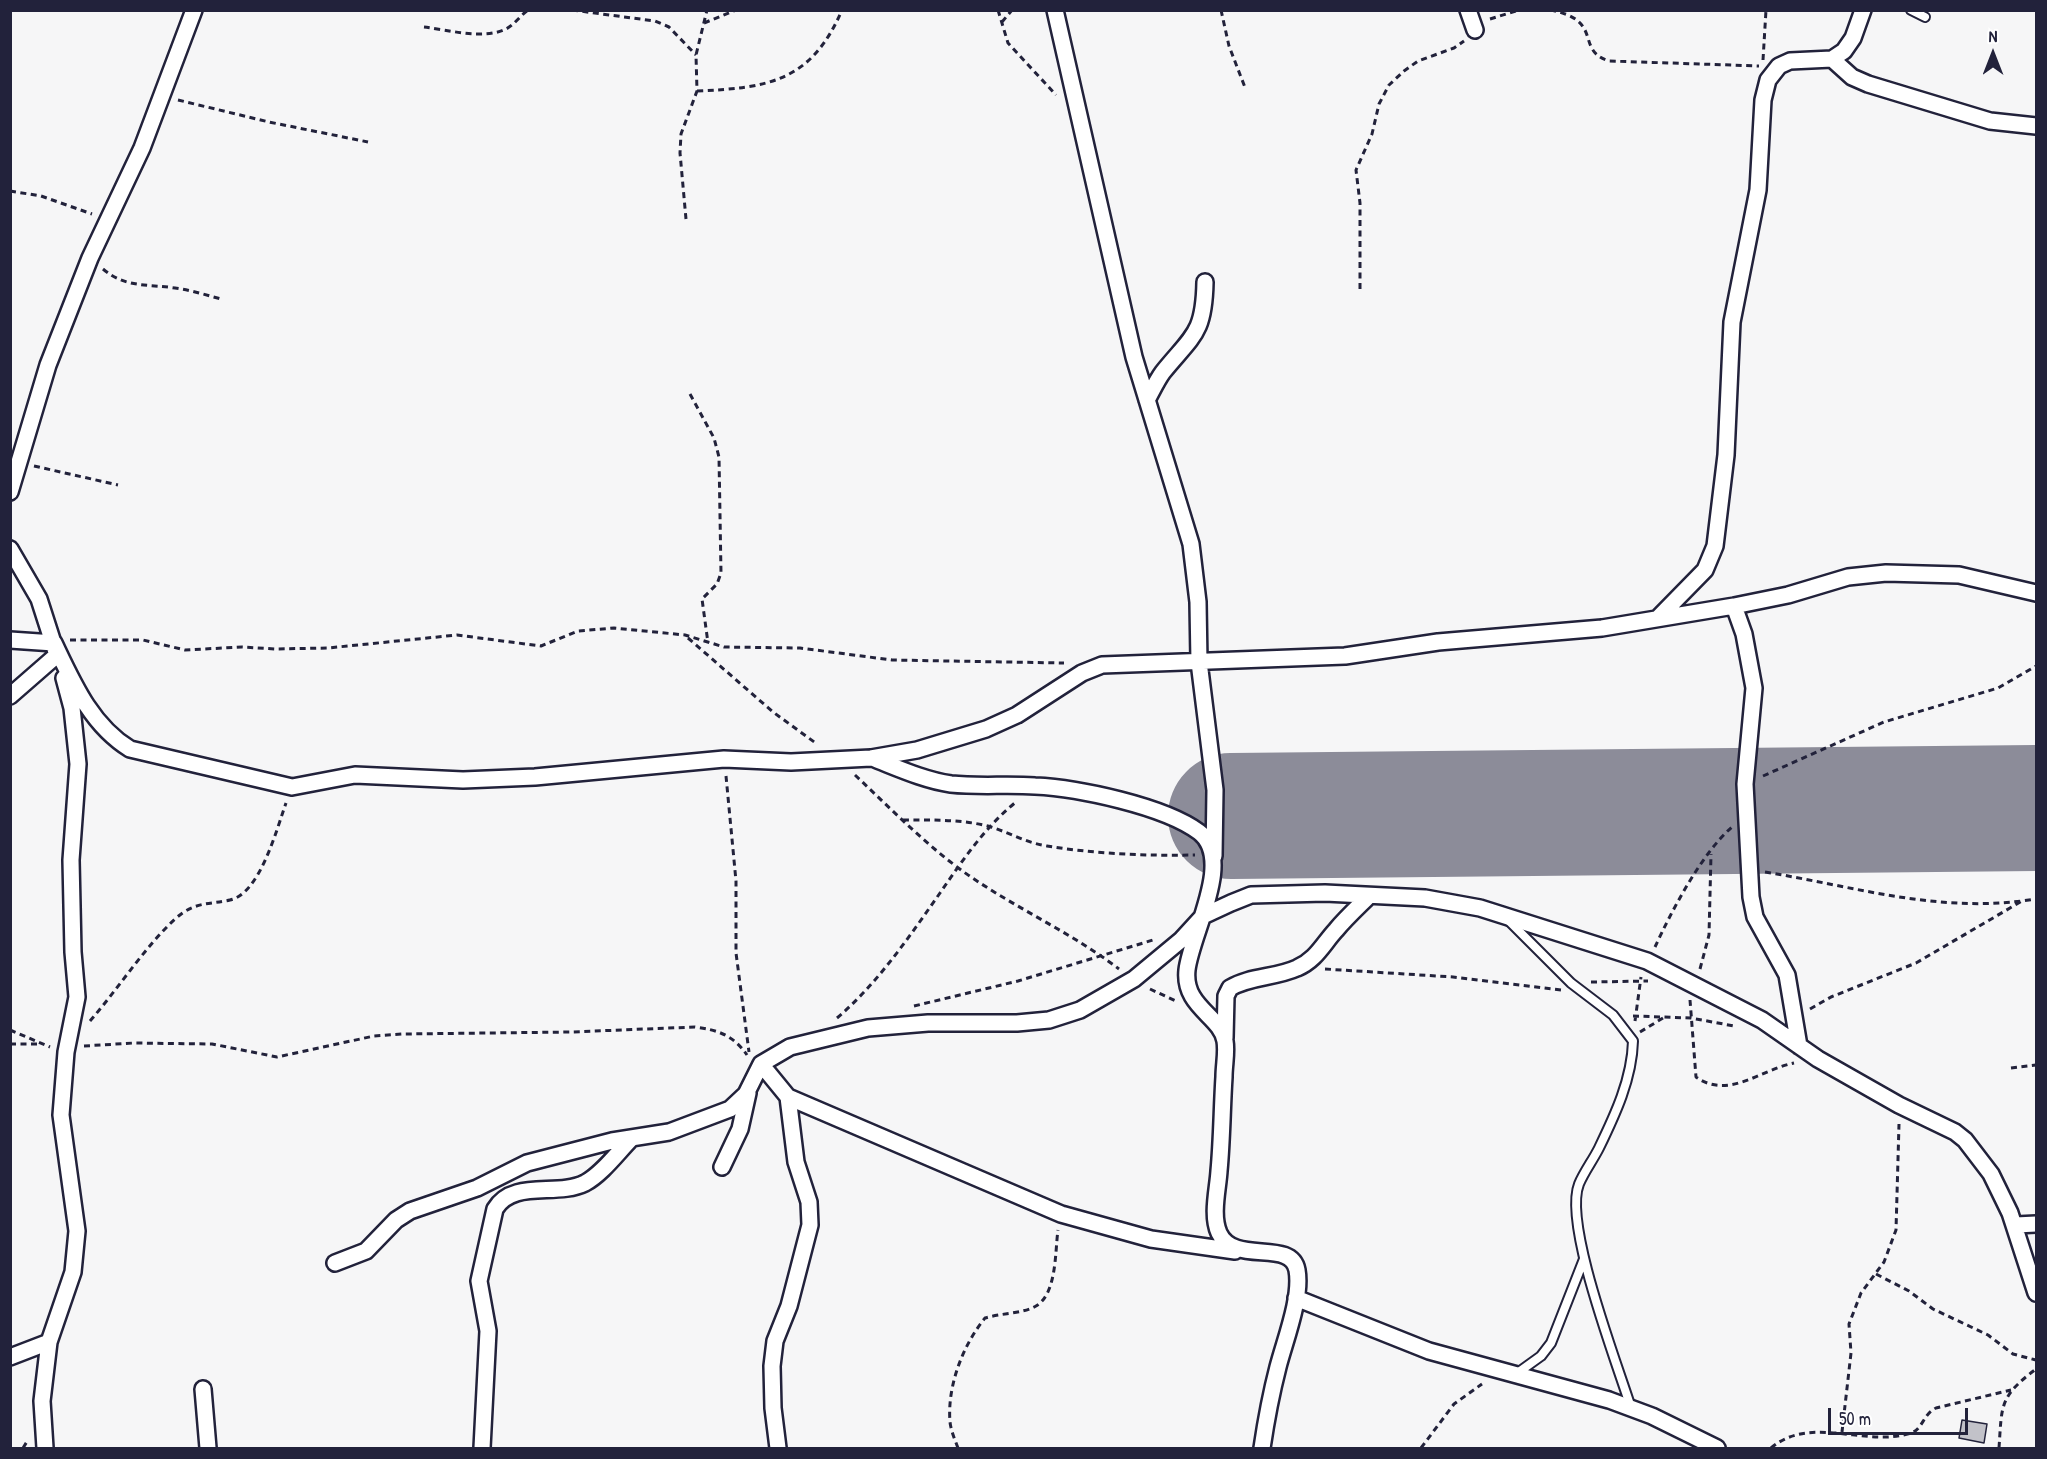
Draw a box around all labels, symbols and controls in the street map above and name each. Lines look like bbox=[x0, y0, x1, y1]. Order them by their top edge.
north arrow bbox=[1963, 24, 2023, 84]
text: N bbox=[1989, 25, 1997, 47]
scale bar bbox=[1831, 1396, 1970, 1434]
text: 50 m bbox=[1839, 1406, 1871, 1431]

